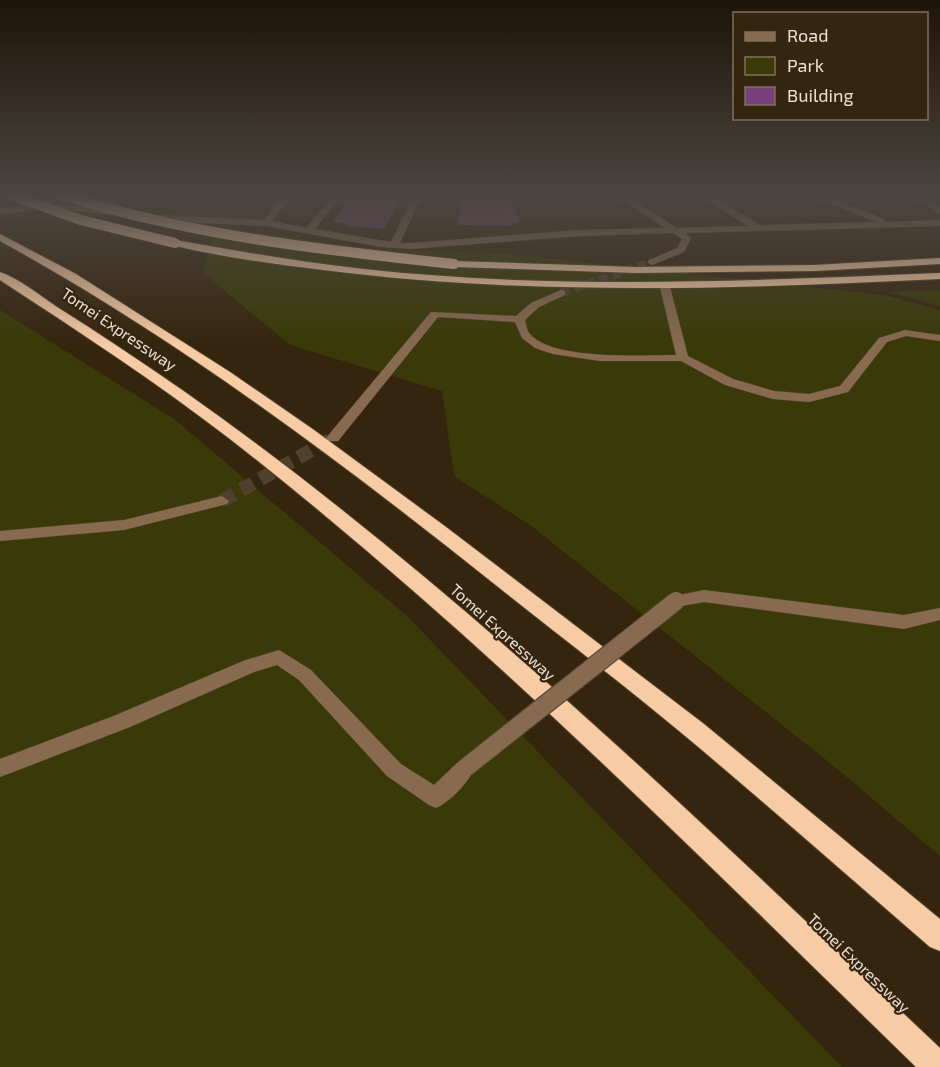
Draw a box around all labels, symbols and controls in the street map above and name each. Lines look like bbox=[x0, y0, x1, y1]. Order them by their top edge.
legend bbox=[733, 12, 928, 120]
text: Road bbox=[787, 24, 828, 46]
text: Park bbox=[787, 54, 824, 76]
text: Building bbox=[787, 84, 854, 106]
street label: Tomei Expressway bbox=[58, 283, 181, 374]
street label: Tomei Expressway bbox=[447, 579, 560, 684]
street label: Tomei Expressway bbox=[804, 909, 915, 1017]

